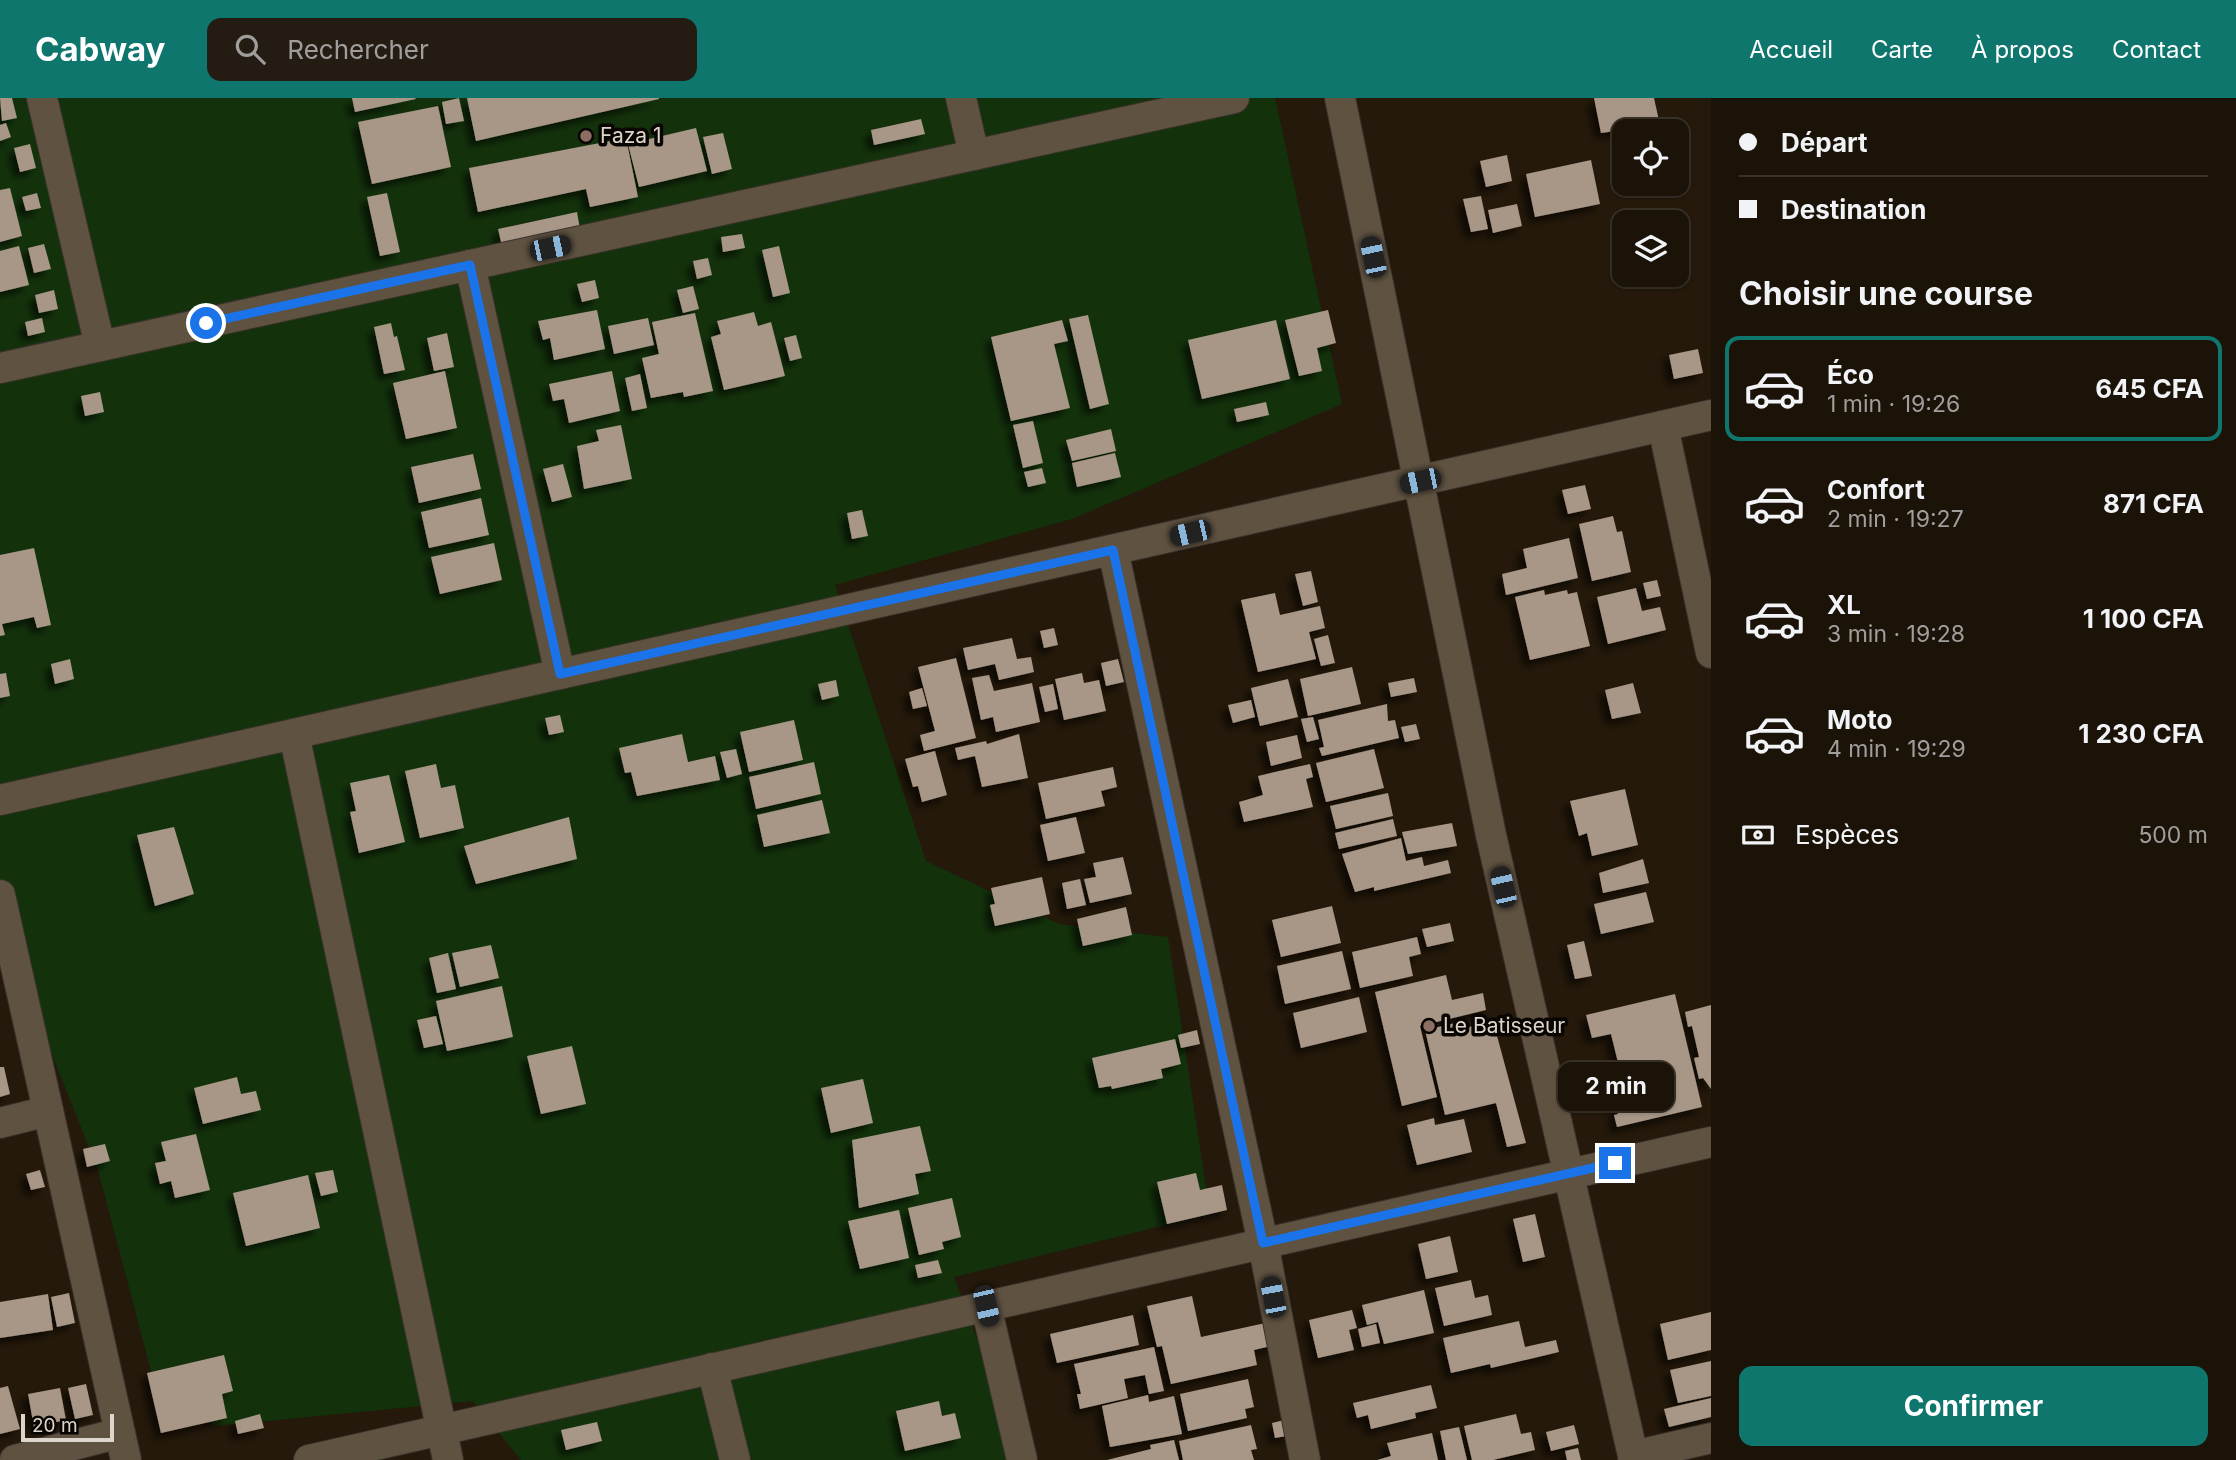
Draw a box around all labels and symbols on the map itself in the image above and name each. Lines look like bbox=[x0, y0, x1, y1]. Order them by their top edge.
place label: Faza 1 bbox=[600, 123, 662, 148]
marker: Faza 1 bbox=[578, 128, 594, 144]
car bbox=[528, 233, 573, 263]
car bbox=[1359, 234, 1388, 280]
route start bbox=[190, 307, 222, 339]
car bbox=[1398, 466, 1443, 496]
car bbox=[1168, 518, 1213, 548]
car bbox=[1489, 864, 1518, 910]
place label: Le Batisseur bbox=[1443, 1013, 1565, 1038]
marker: Le Batisseur bbox=[1421, 1018, 1437, 1034]
callout: 2 min bbox=[1557, 1062, 1673, 1110]
route end bbox=[1599, 1147, 1631, 1179]
car bbox=[1259, 1274, 1288, 1320]
car bbox=[972, 1283, 1001, 1329]
scale bar bbox=[21, 1411, 114, 1443]

